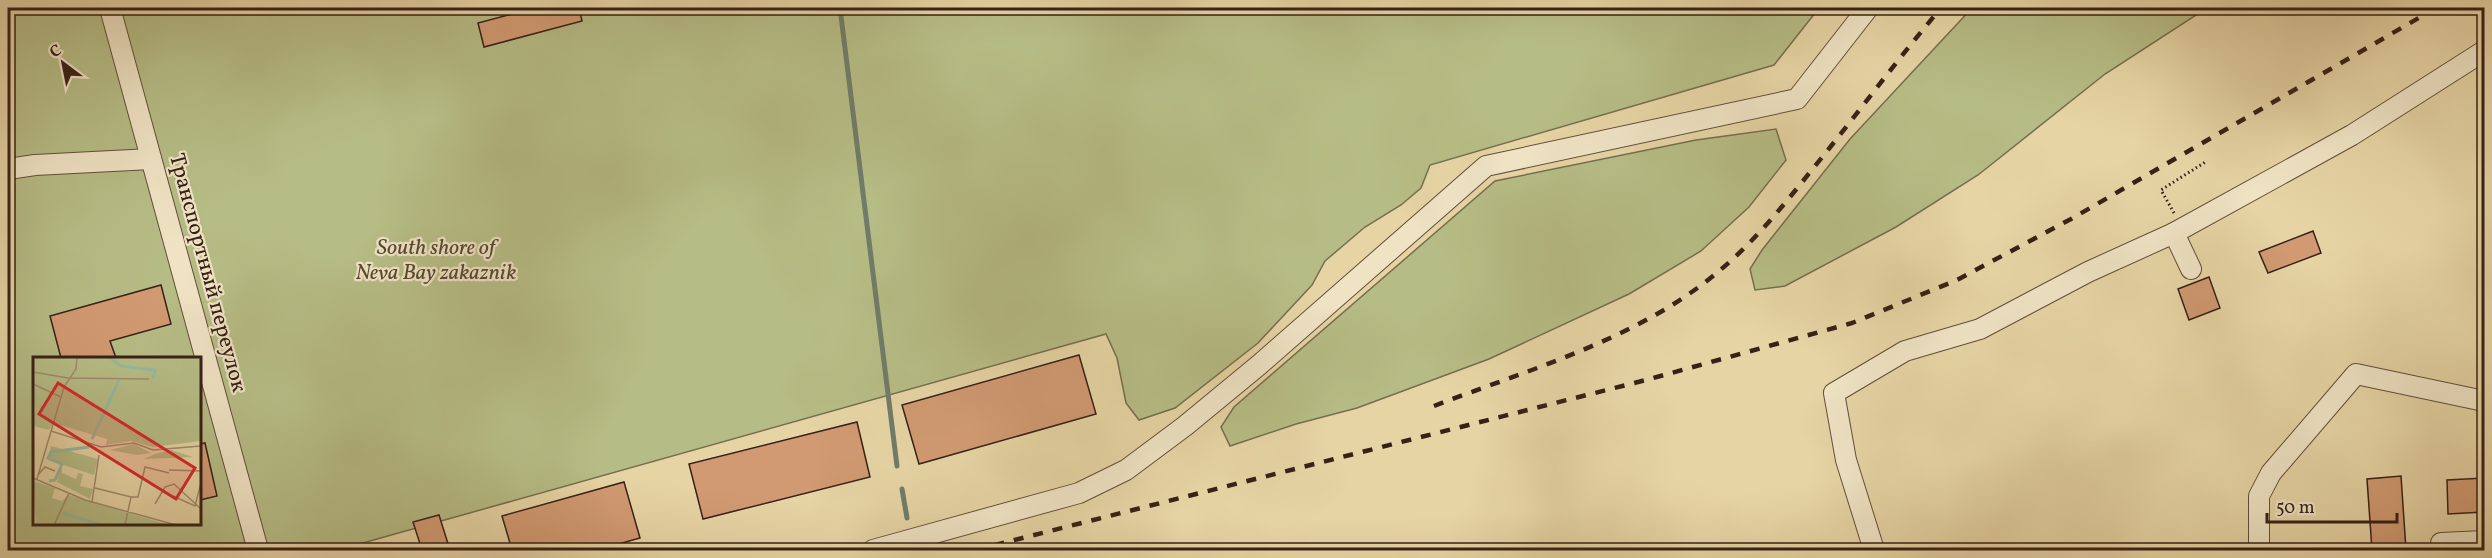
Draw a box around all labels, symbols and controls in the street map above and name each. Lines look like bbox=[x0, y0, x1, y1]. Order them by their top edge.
north arrow bbox=[33, 33, 93, 93]
text: С bbox=[46, 40, 66, 64]
street label: Транспортный переулок bbox=[160, 150, 254, 396]
park label: South shore of Neva Bay zakaznik bbox=[356, 233, 516, 289]
inset map bbox=[33, 357, 201, 525]
scale bar bbox=[2267, 486, 2398, 524]
text: 50 m bbox=[2276, 496, 2315, 521]

